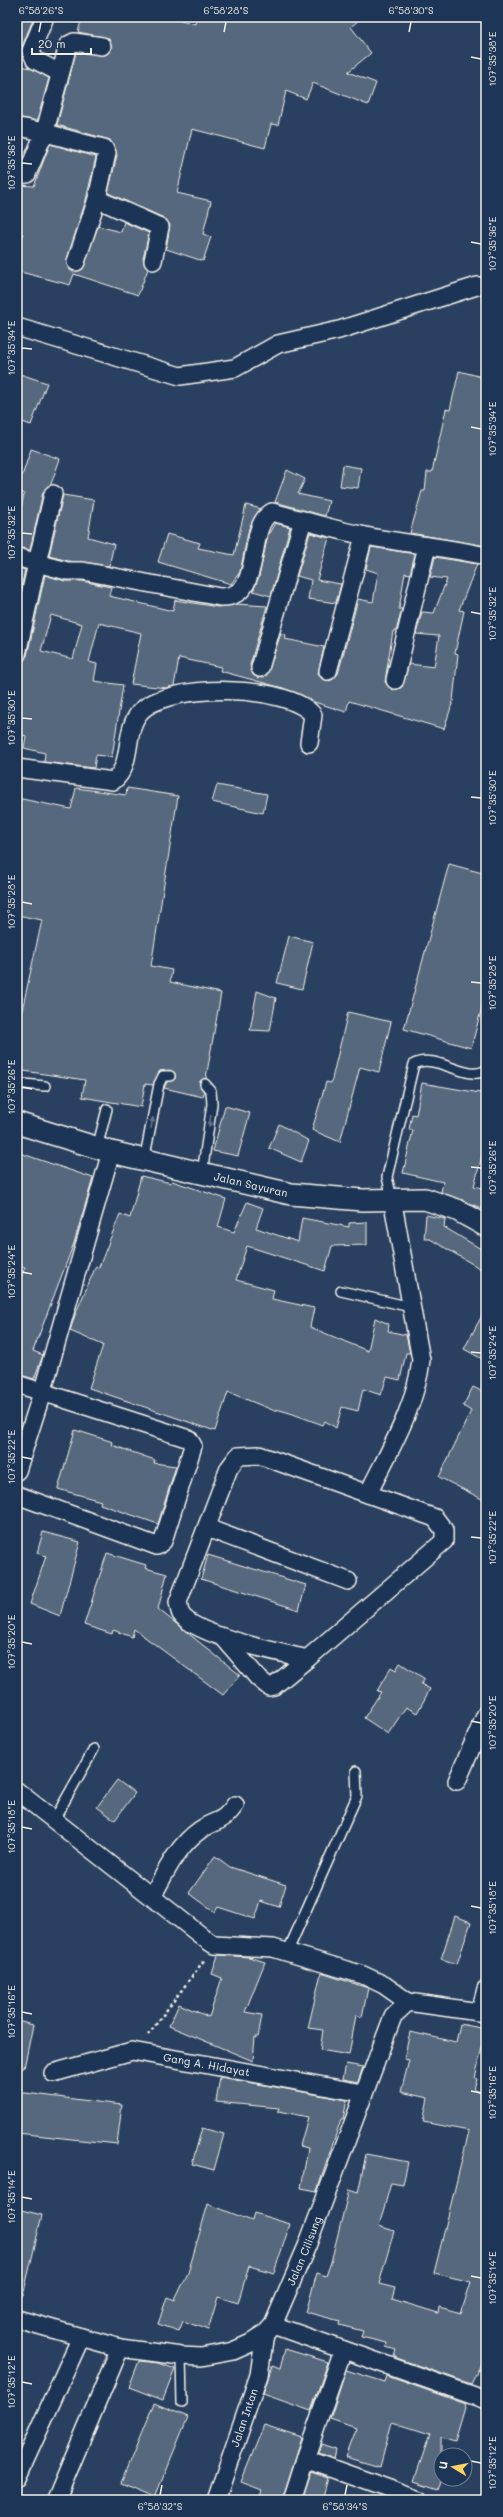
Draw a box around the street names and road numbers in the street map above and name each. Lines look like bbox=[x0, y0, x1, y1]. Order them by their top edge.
street label: Jalan Sayuran bbox=[213, 1168, 289, 1200]
street label: Gang A. Hidayat bbox=[162, 2049, 252, 2079]
street label: Jalan Cilisung bbox=[283, 2214, 324, 2288]
street label: Jalan Intan bbox=[227, 2386, 261, 2449]

